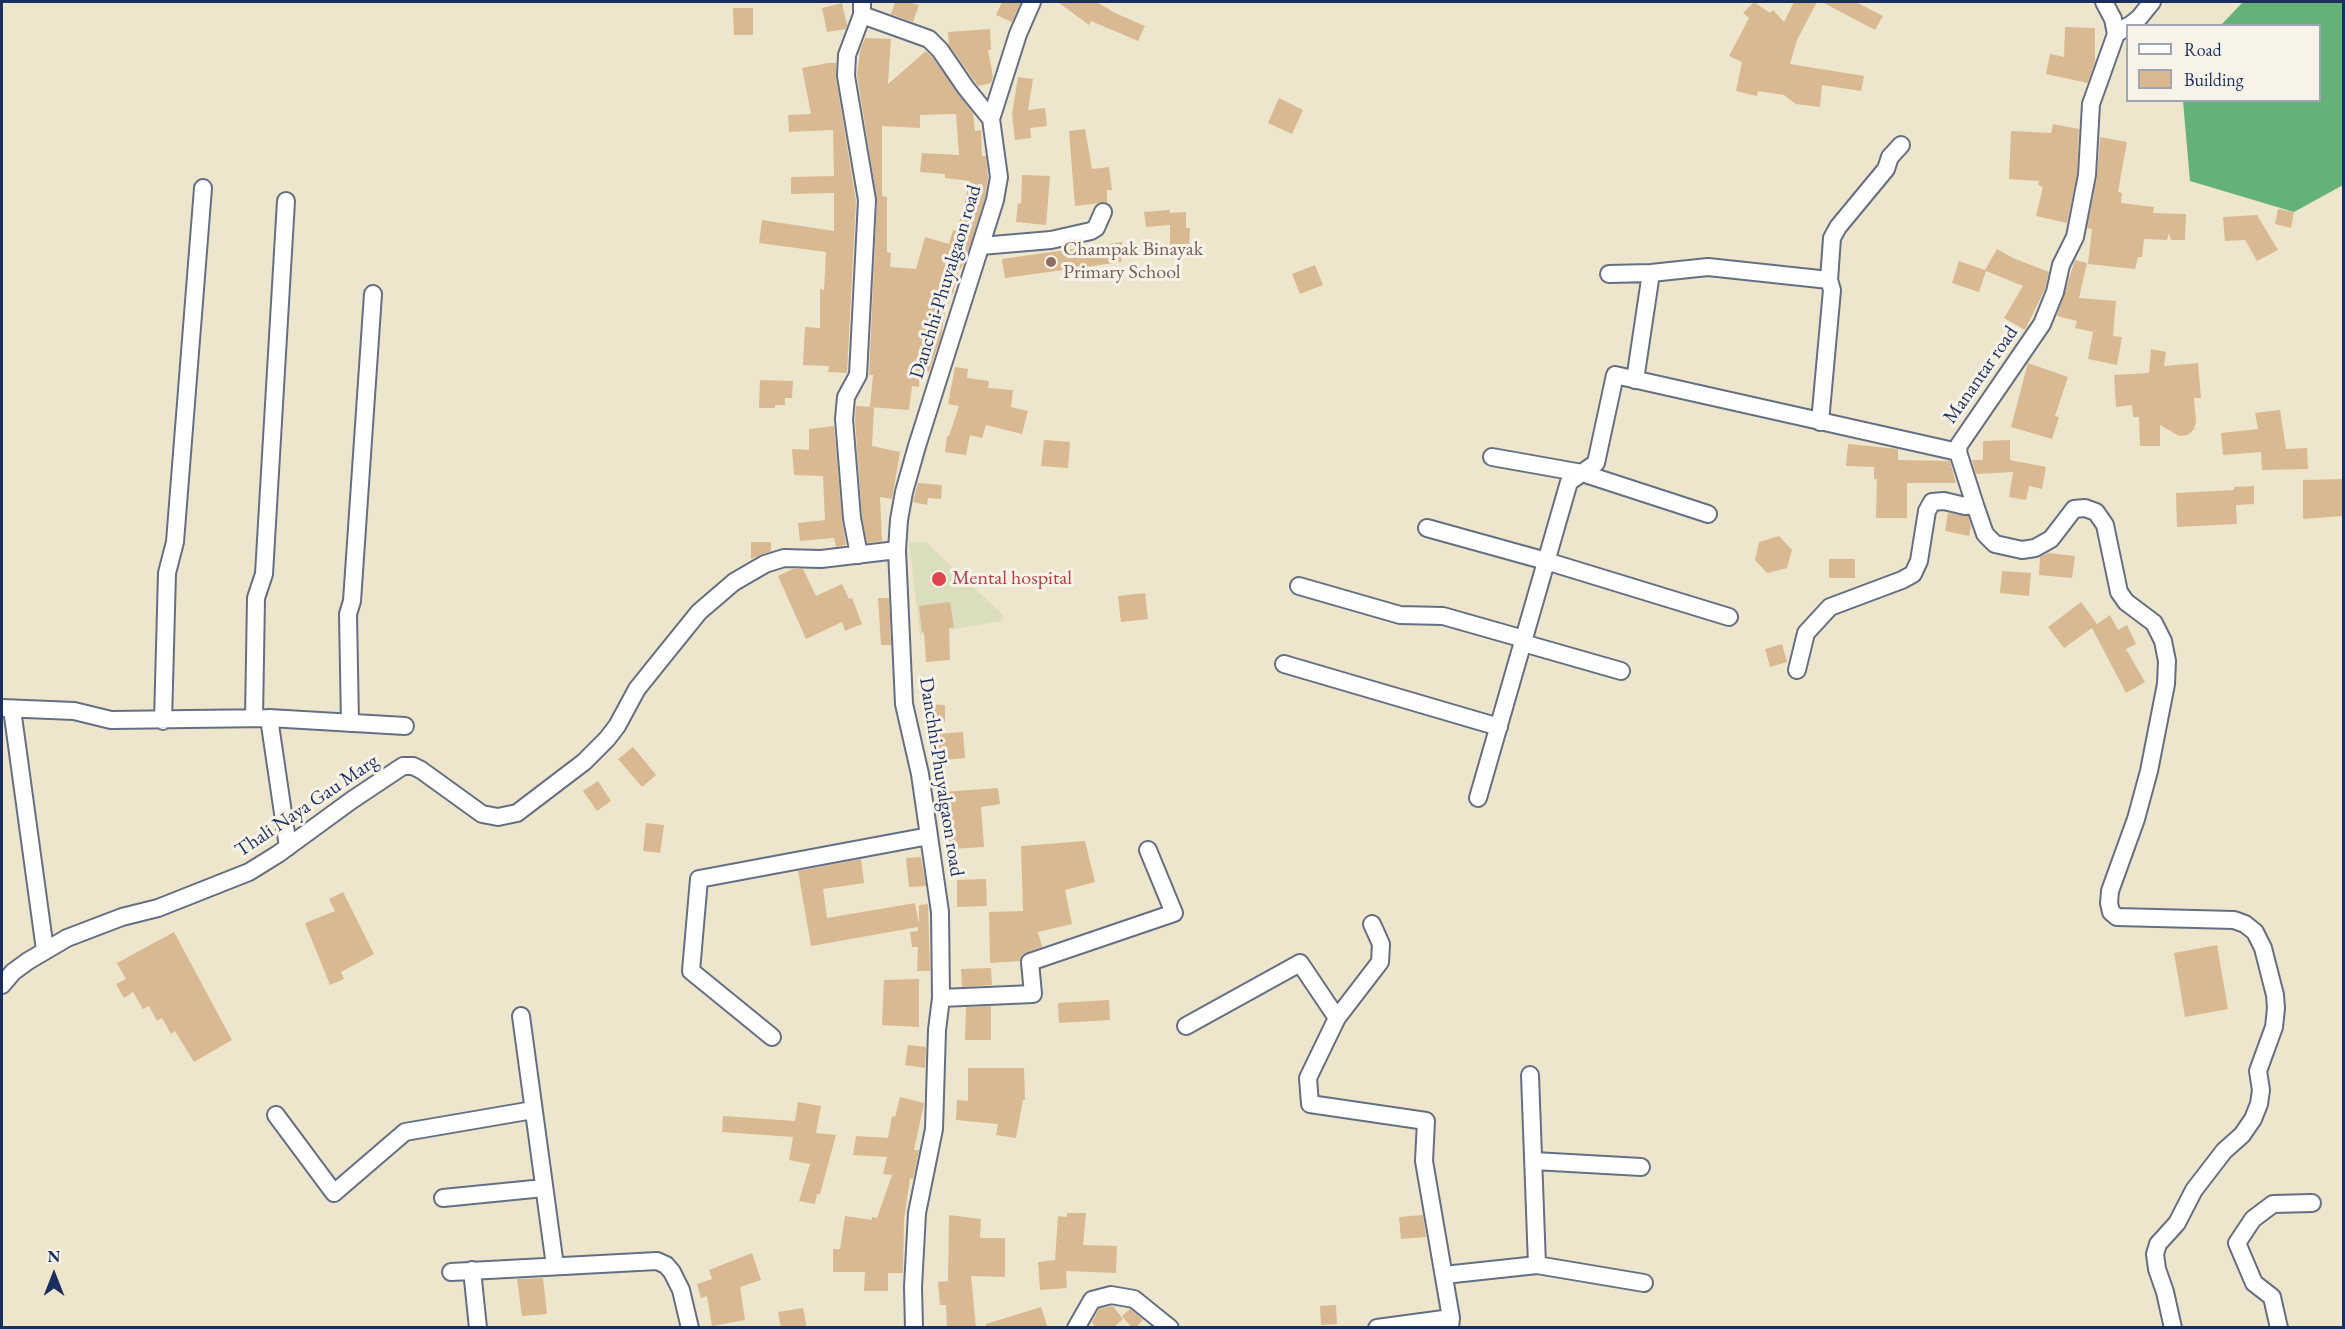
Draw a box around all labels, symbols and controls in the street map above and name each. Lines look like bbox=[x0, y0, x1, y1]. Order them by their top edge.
legend bbox=[2126, 24, 2321, 102]
text: Road bbox=[2184, 38, 2222, 61]
text: Building bbox=[2184, 68, 2244, 91]
street label: Danchhi-Phuyalgaon road bbox=[905, 182, 987, 382]
place label: Champak Binayak Primary School bbox=[1063, 238, 1203, 285]
marker: Champak Binayak Primary School bbox=[1044, 255, 1058, 269]
street label: Manantar road bbox=[1938, 321, 2024, 429]
place label: Mental hospital bbox=[952, 567, 1072, 591]
marker: Mental hospital bbox=[930, 570, 948, 588]
street label: Danchhi-Phuyalgaon road bbox=[913, 676, 969, 878]
street label: Thali Naya Gau Marg bbox=[231, 749, 383, 863]
north arrow bbox=[24, 1245, 84, 1305]
text: N bbox=[48, 1246, 60, 1267]

